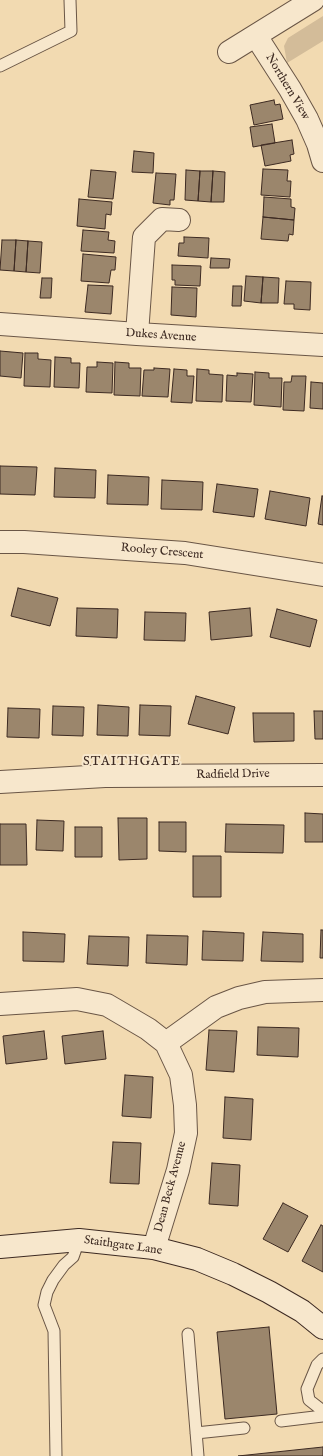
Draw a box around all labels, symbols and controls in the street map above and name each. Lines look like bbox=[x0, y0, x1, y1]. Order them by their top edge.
street label: Northern View bbox=[262, 51, 312, 123]
street label: Dukes Avenue bbox=[125, 326, 197, 346]
street label: Rooley Crescent bbox=[120, 541, 204, 563]
district label: STAITHGATE bbox=[83, 754, 181, 770]
street label: Radfield Drive bbox=[196, 767, 270, 783]
street label: Dean Beck Avenue bbox=[152, 1140, 190, 1234]
street label: Staithgate Lane bbox=[83, 1233, 163, 1259]

